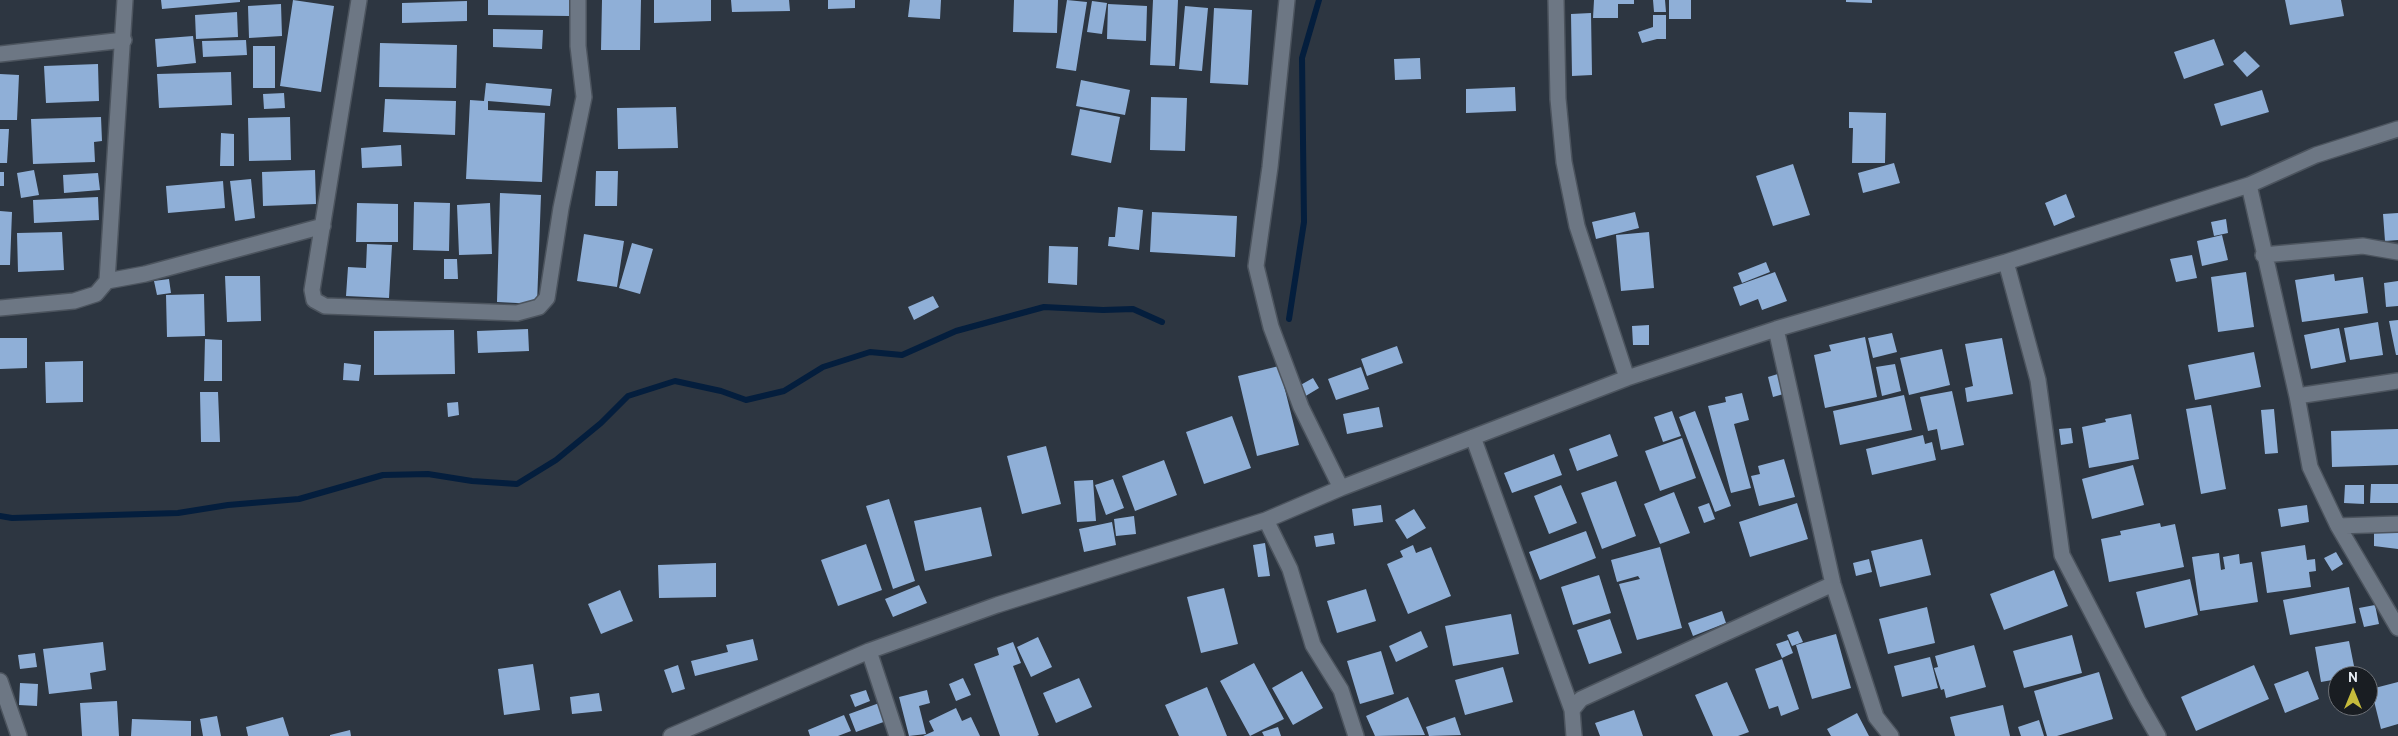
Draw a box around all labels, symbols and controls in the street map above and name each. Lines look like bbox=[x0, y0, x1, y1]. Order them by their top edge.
north arrow bbox=[2328, 666, 2378, 716]
text: N bbox=[2348, 668, 2358, 686]

